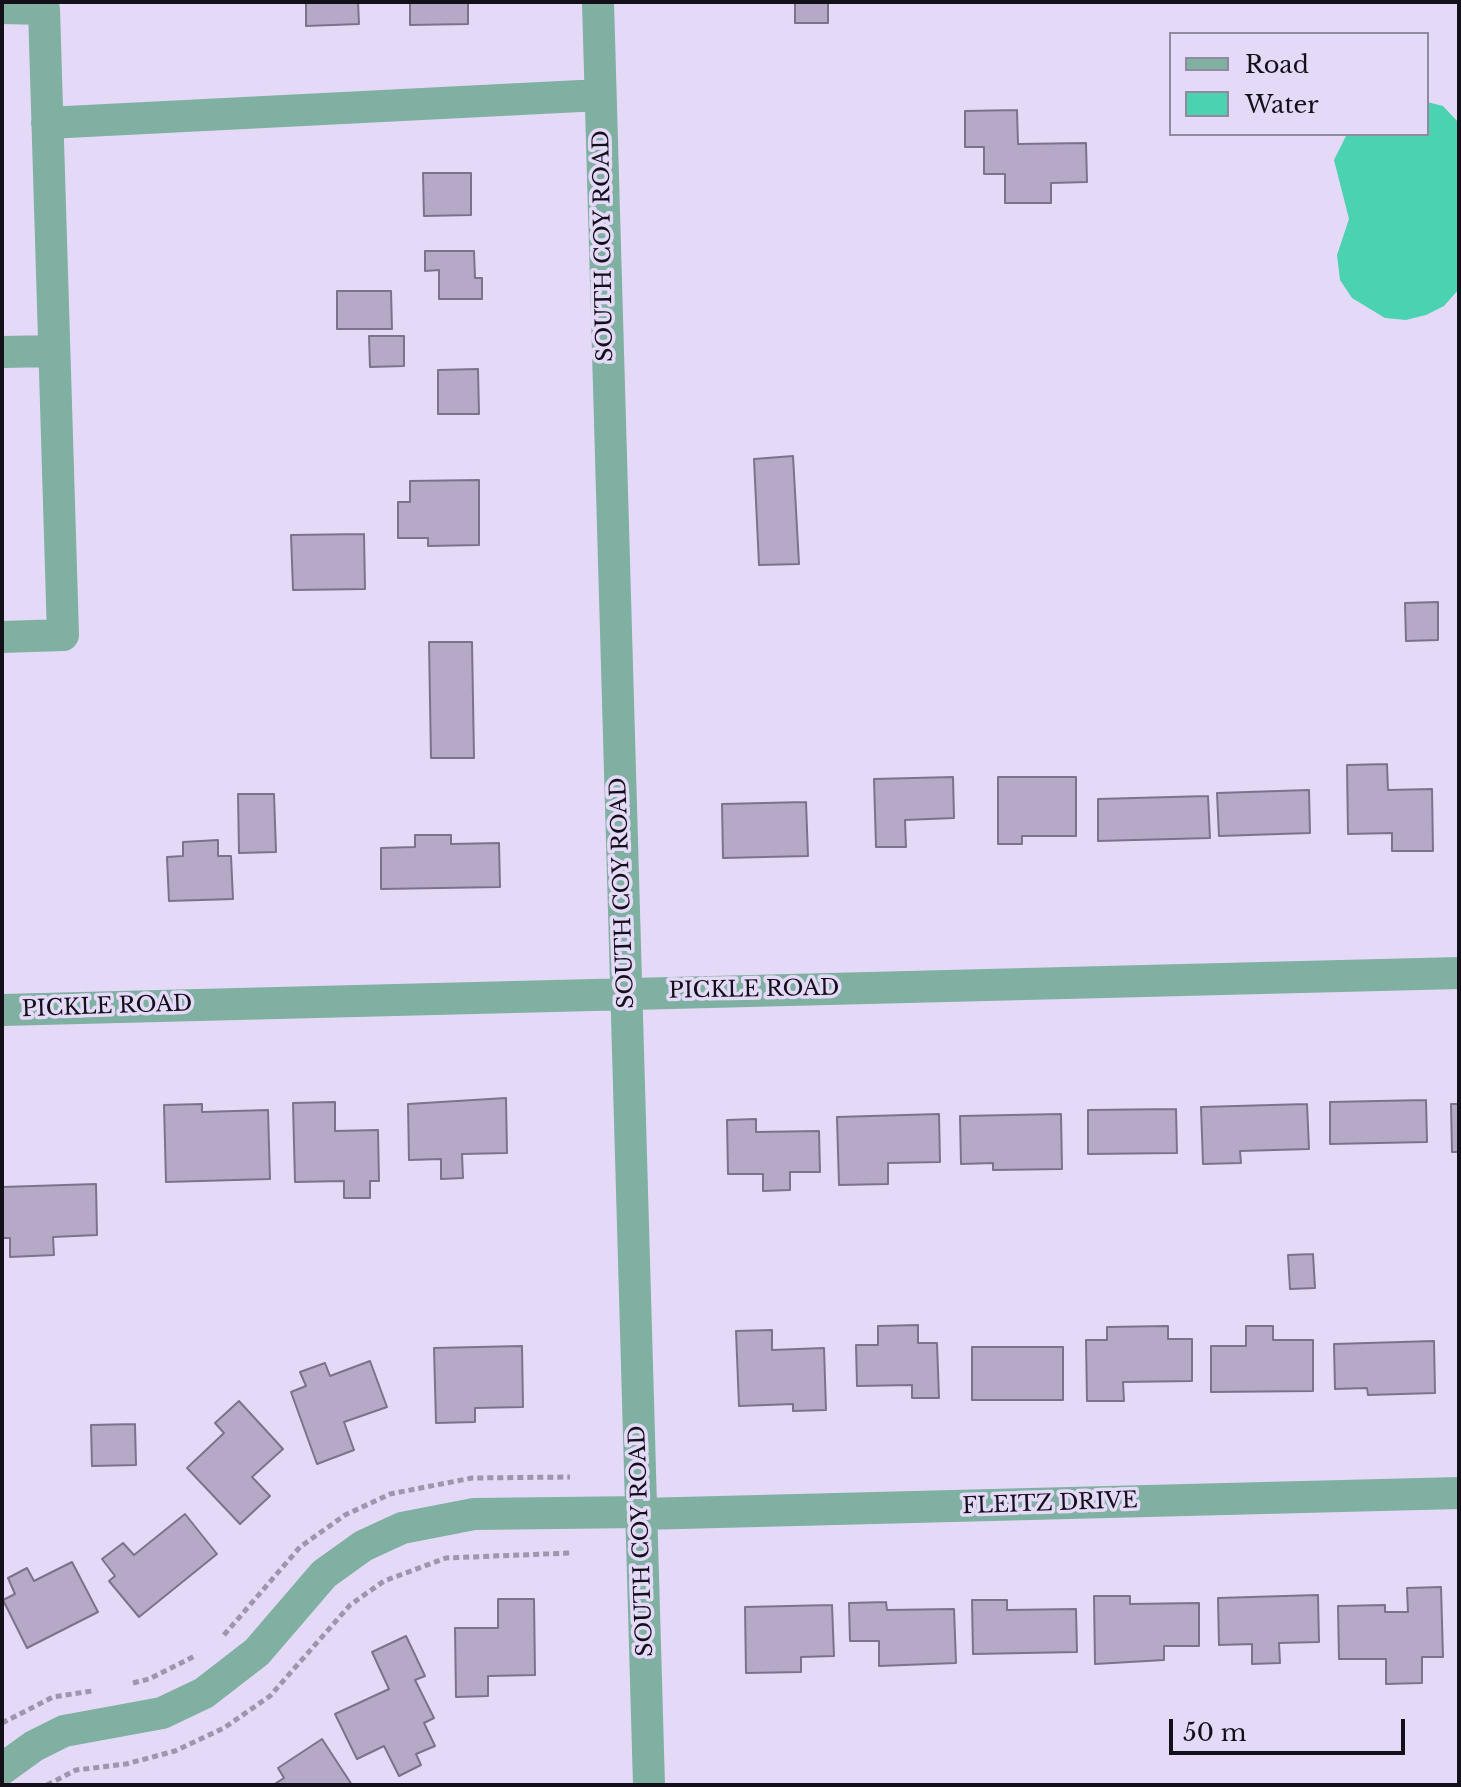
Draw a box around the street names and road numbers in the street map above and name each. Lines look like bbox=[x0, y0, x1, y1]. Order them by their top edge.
street label: SOUTH COY ROAD bbox=[589, 130, 619, 362]
street label: SOUTH COY ROAD bbox=[606, 777, 640, 1009]
street label: PICKLE ROAD bbox=[668, 975, 840, 1005]
street label: PICKLE ROAD bbox=[21, 991, 193, 1023]
street label: SOUTH COY ROAD bbox=[625, 1425, 659, 1657]
street label: FLEITZ DRIVE bbox=[962, 1488, 1138, 1520]

